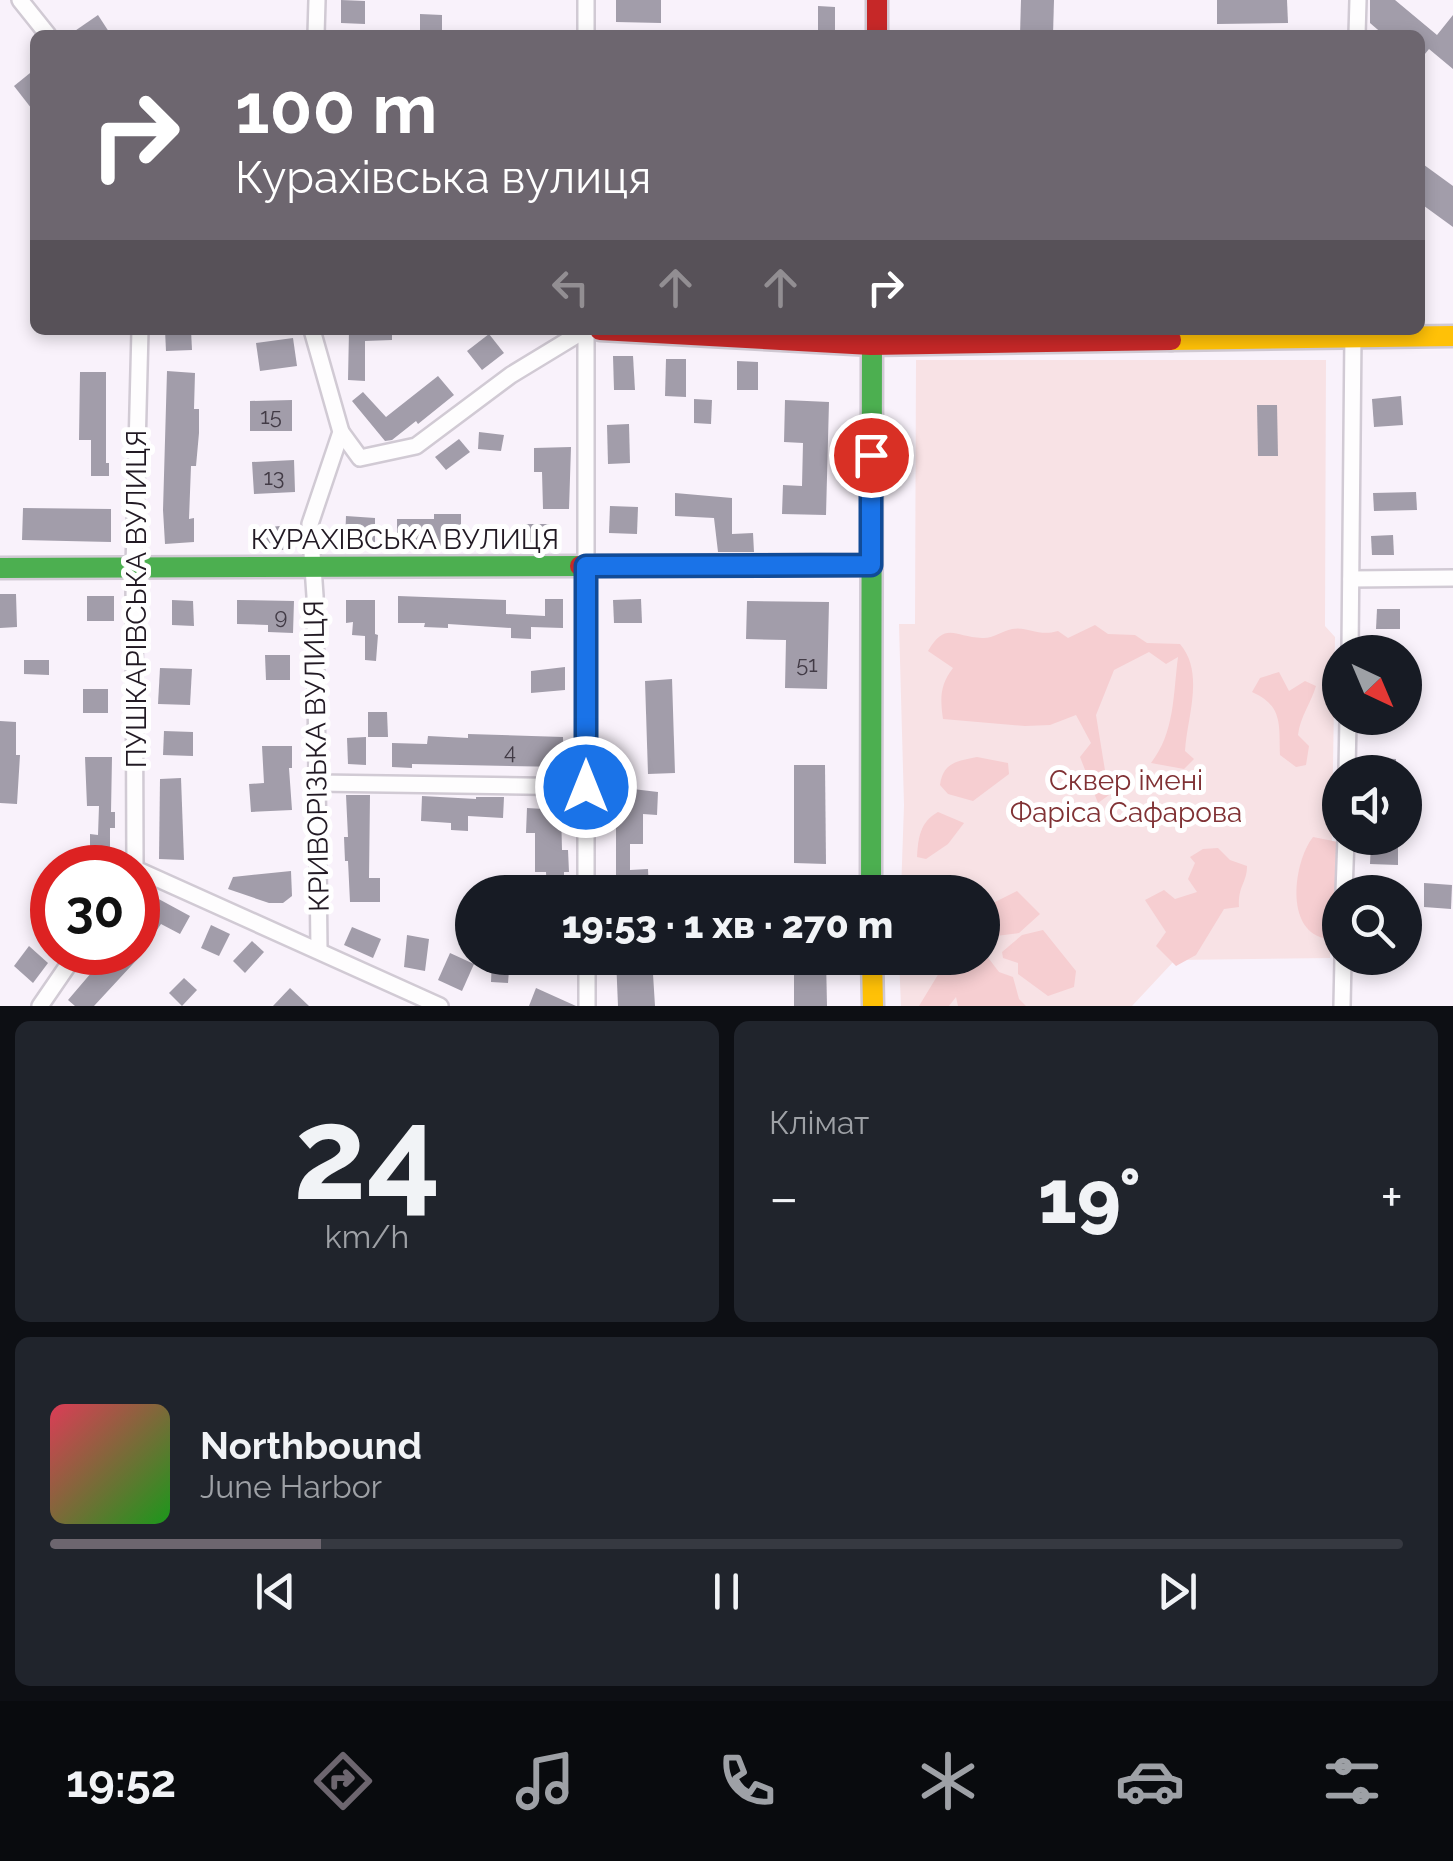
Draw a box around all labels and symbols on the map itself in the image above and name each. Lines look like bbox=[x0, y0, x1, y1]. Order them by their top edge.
house number: 15 bbox=[260, 403, 282, 429]
pin bbox=[829, 413, 914, 498]
street label: ПУШКАРІВСЬКА ВУЛИЦЯ bbox=[120, 430, 153, 768]
house number: 13 bbox=[263, 464, 285, 490]
street label: КУРАХІВСЬКА ВУЛИЦЯ bbox=[251, 523, 559, 556]
street label: КРИВОРІЗЬКА ВУЛИЦЯ bbox=[297, 600, 336, 912]
house number: 9 bbox=[275, 603, 287, 629]
north arrow bbox=[1322, 635, 1422, 735]
house number: 51 bbox=[796, 651, 818, 677]
position arrow bbox=[534, 735, 638, 839]
house number: 4 bbox=[504, 738, 516, 764]
park label: Сквер імені Фаріса Сафарова bbox=[1010, 764, 1242, 829]
speed limit sign: 30 bbox=[30, 845, 160, 975]

